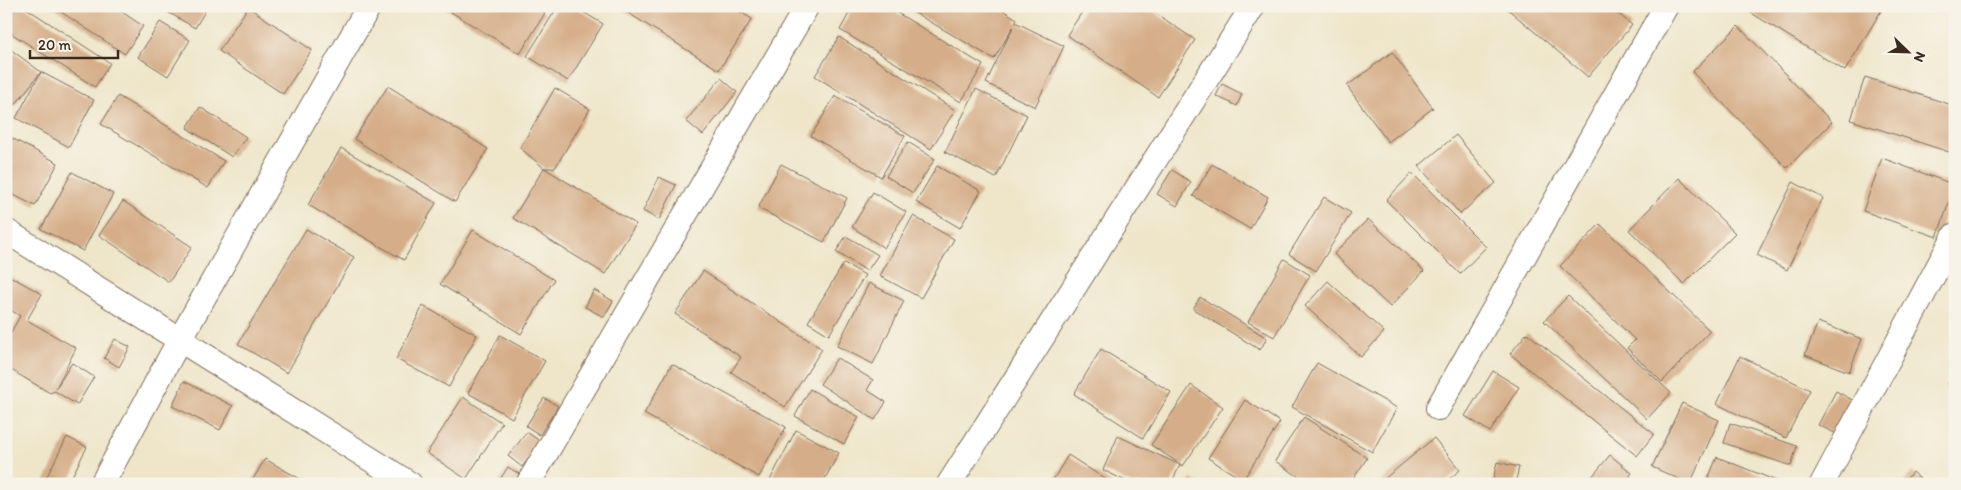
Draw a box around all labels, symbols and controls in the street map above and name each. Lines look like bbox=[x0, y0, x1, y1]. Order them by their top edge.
scale bar bbox=[30, 28, 118, 60]
north arrow bbox=[1884, 28, 1934, 78]
text: 20 m bbox=[38, 36, 72, 54]
text: N bbox=[1910, 49, 1929, 65]

